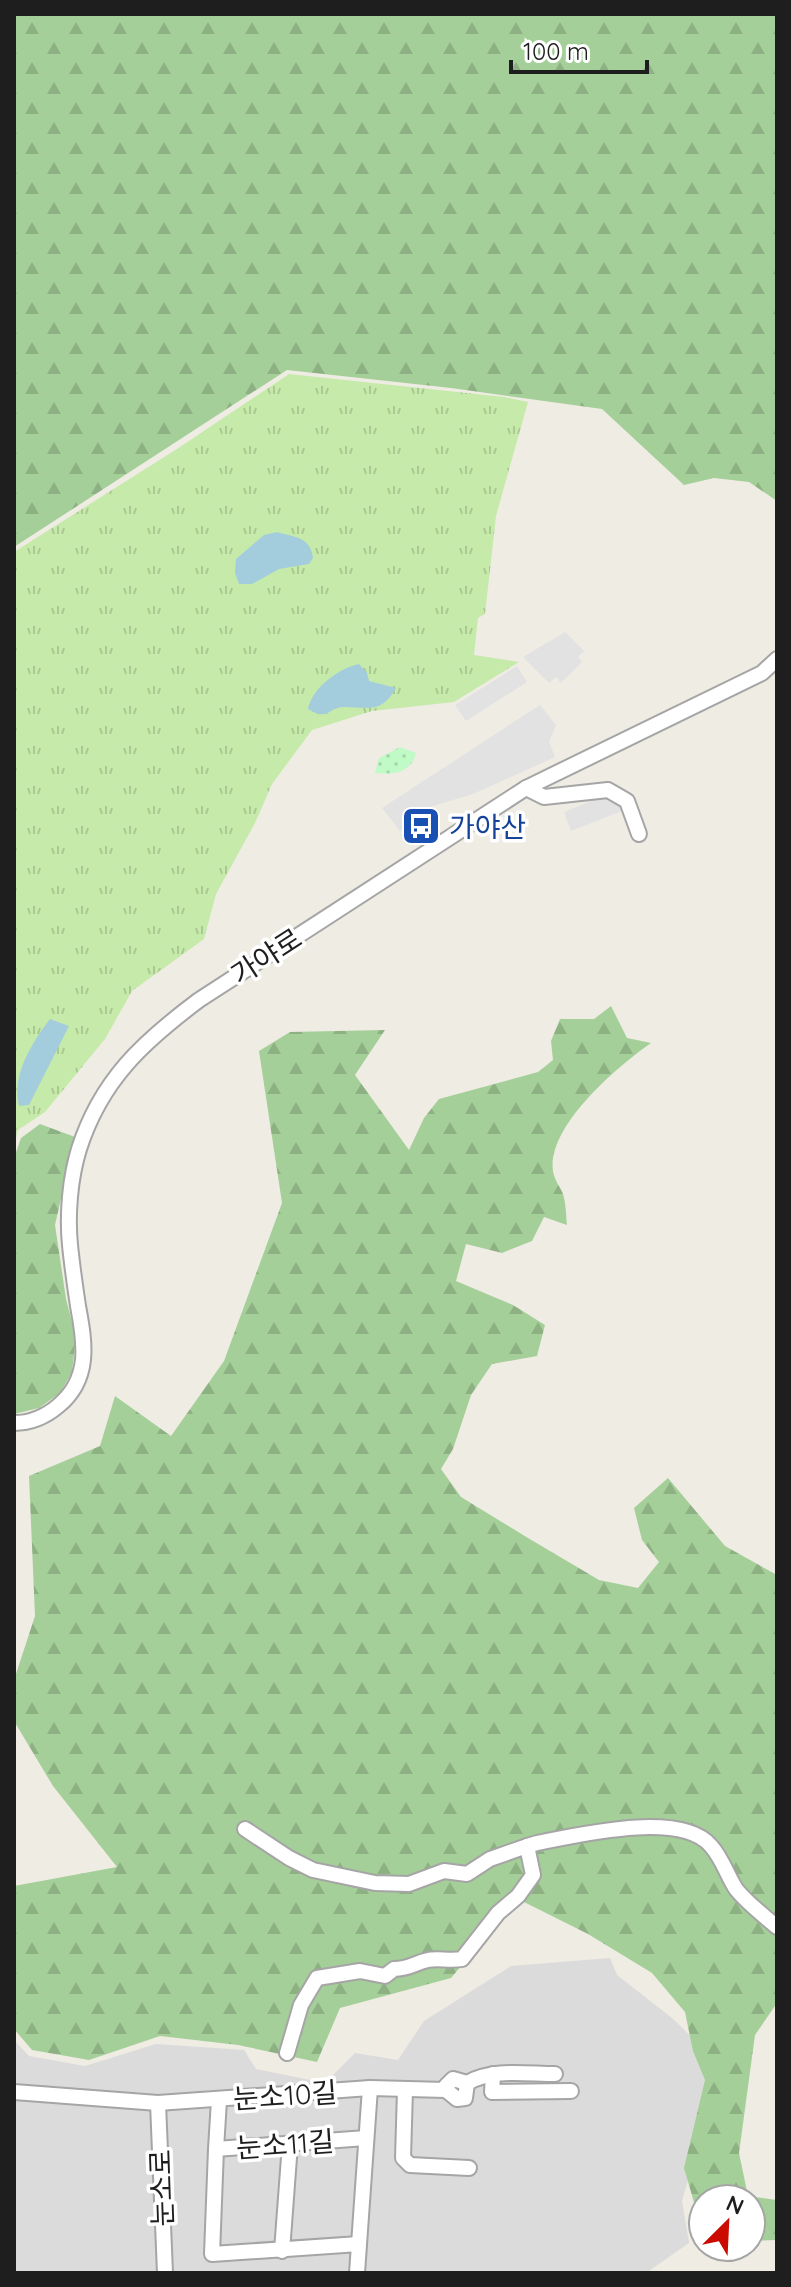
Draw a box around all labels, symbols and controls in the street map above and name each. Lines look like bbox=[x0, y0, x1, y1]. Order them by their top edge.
scale bar bbox=[511, 24, 647, 74]
text: 100 m bbox=[523, 36, 589, 66]
bus stop icon: 가야산 bbox=[400, 805, 442, 847]
place label: 가야산 bbox=[449, 809, 526, 844]
street label: 가야로 bbox=[224, 920, 308, 992]
street label: 눈소10길 bbox=[232, 2074, 338, 2116]
street label: 눈소11길 bbox=[235, 2123, 335, 2165]
street label: 눈소로 bbox=[142, 2149, 180, 2227]
north arrow bbox=[687, 2183, 767, 2263]
text: N bbox=[722, 2189, 748, 2221]

